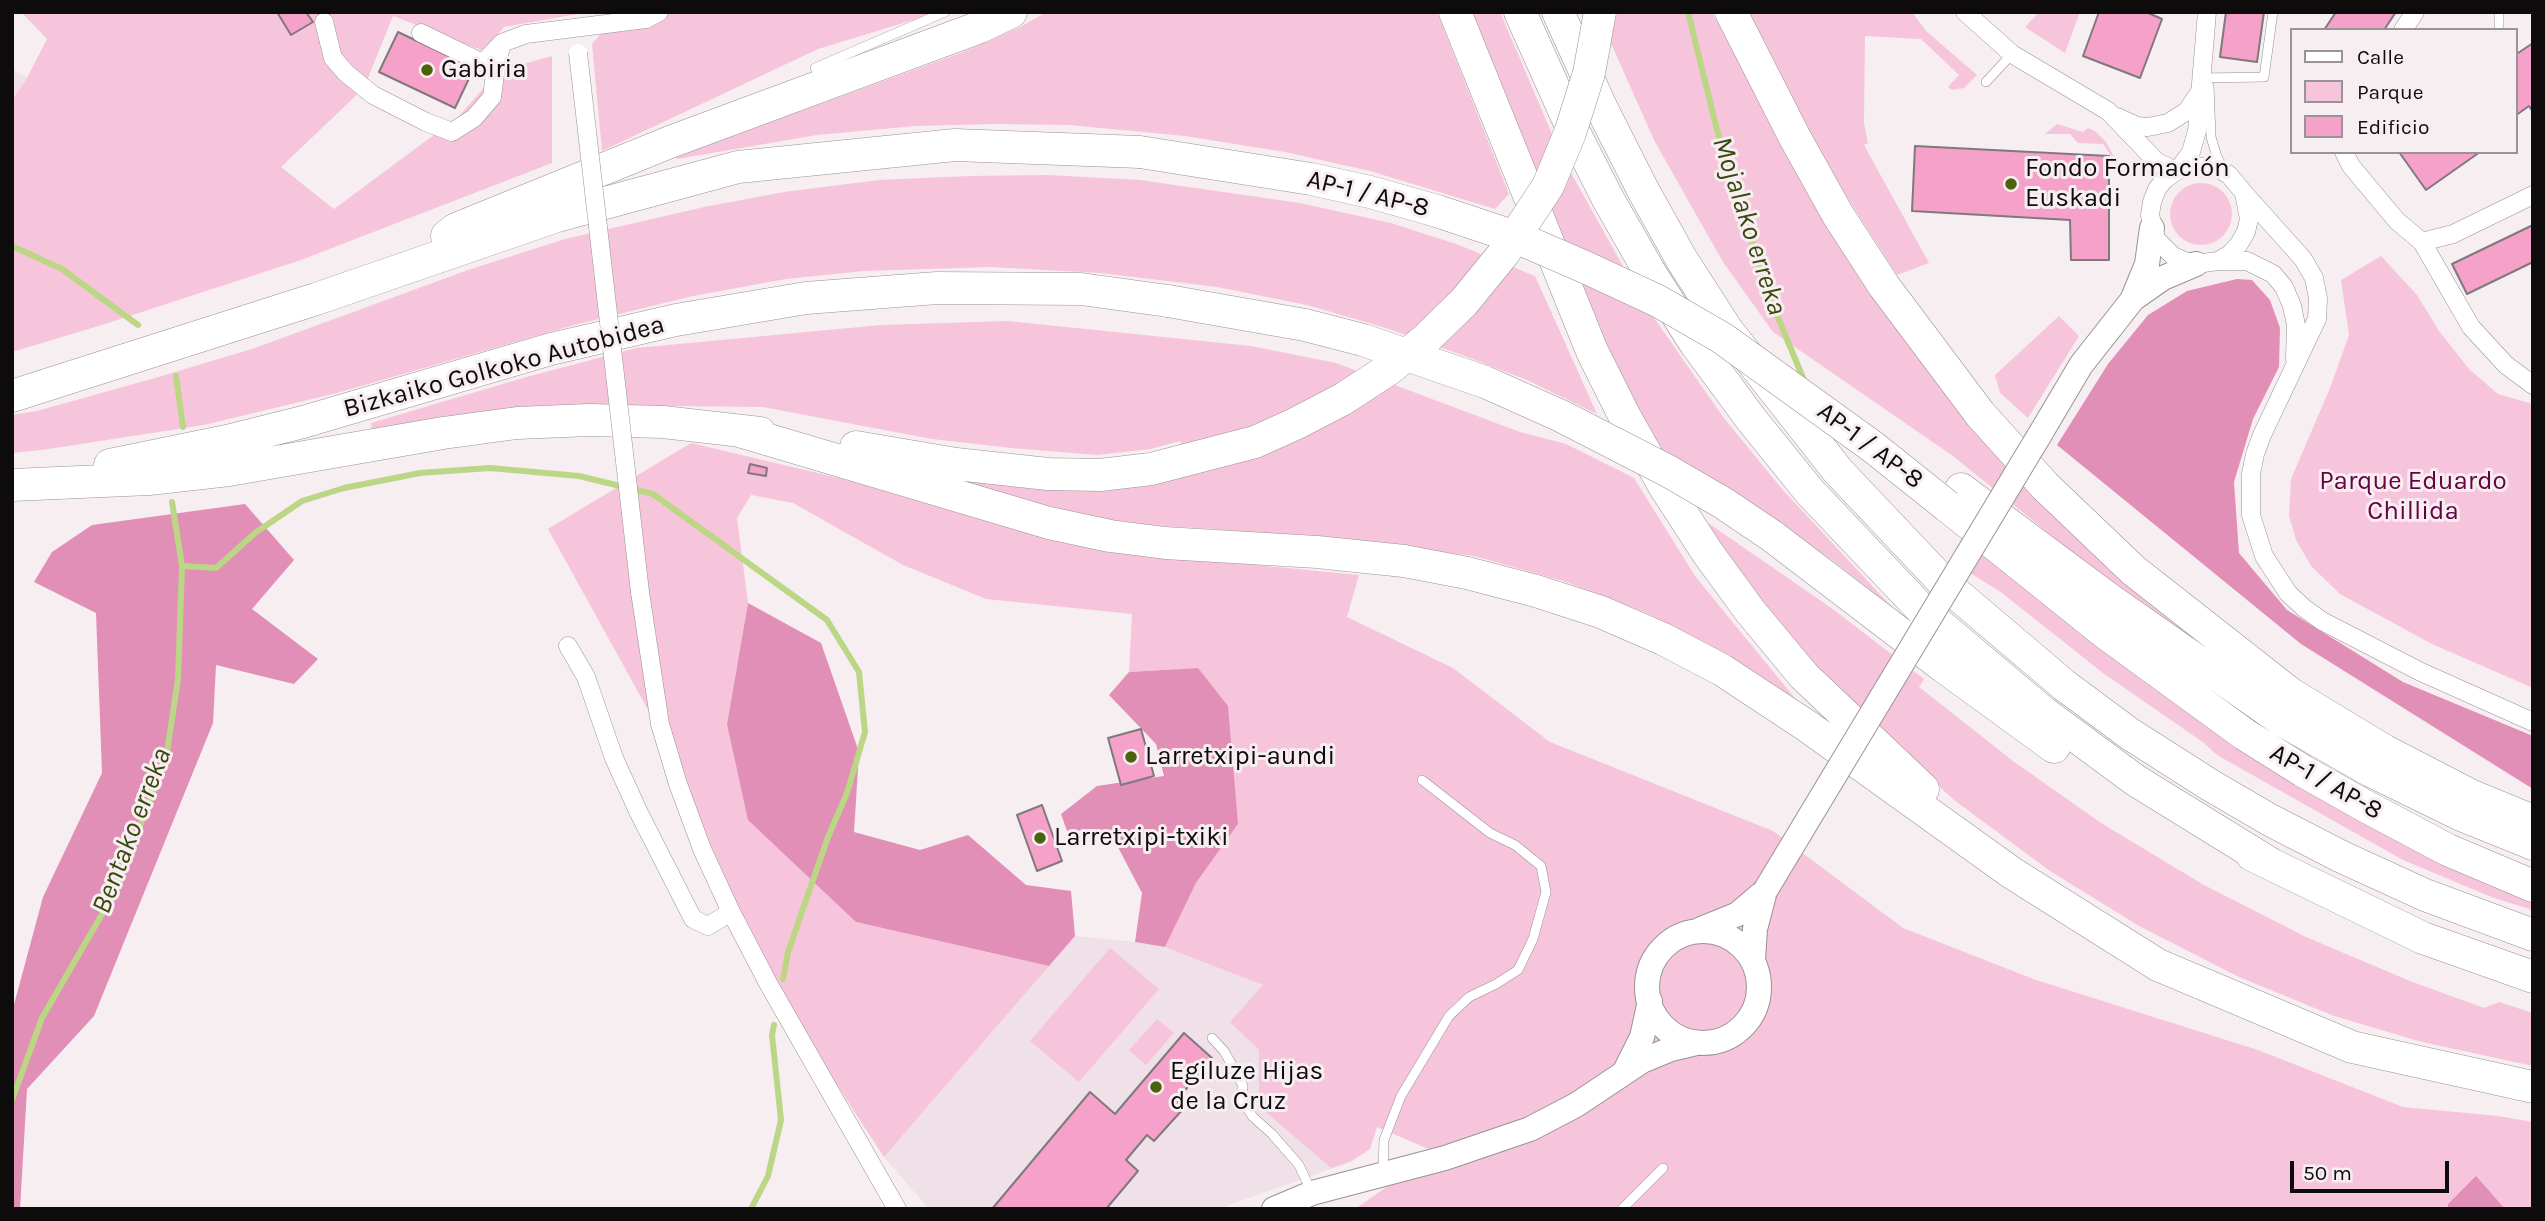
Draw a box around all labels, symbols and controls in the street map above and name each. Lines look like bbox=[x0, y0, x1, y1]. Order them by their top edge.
legend bbox=[2290, 28, 2517, 154]
text: Calle bbox=[2357, 45, 2404, 69]
place label: Gabiria bbox=[441, 54, 527, 86]
marker: Gabiria bbox=[419, 62, 435, 78]
text: Parque bbox=[2357, 80, 2424, 104]
text: Edificio bbox=[2357, 115, 2430, 139]
water label: Mojalako erreka bbox=[1704, 132, 1794, 320]
place label: Fondo Formación Euskadi bbox=[2025, 153, 2230, 214]
street label: AP-1 / AP-8 bbox=[1304, 164, 1432, 224]
marker: Fondo Formación Euskadi bbox=[2003, 176, 2019, 192]
street label: Bizkaiko Golkoko Autobidea bbox=[340, 309, 668, 425]
street label: AP-1 / AP-8 bbox=[1811, 396, 1929, 496]
park label: Parque Eduardo Chillida bbox=[2319, 466, 2507, 528]
street label: AP-1 / AP-8 bbox=[2264, 737, 2388, 827]
place label: Larretxipi-aundi bbox=[1145, 741, 1335, 773]
water label: Bentako erreka bbox=[85, 743, 179, 919]
marker: Larretxipi-aundi bbox=[1123, 749, 1139, 765]
place label: Larretxipi-txiki bbox=[1054, 822, 1229, 854]
marker: Larretxipi-txiki bbox=[1032, 830, 1048, 846]
place label: Egiluze Hijas de la Cruz bbox=[1170, 1056, 1323, 1118]
marker: Egiluze Hijas de la Cruz bbox=[1148, 1079, 1164, 1095]
scale bar bbox=[2293, 1148, 2452, 1192]
text: 50 m bbox=[2303, 1161, 2352, 1185]

